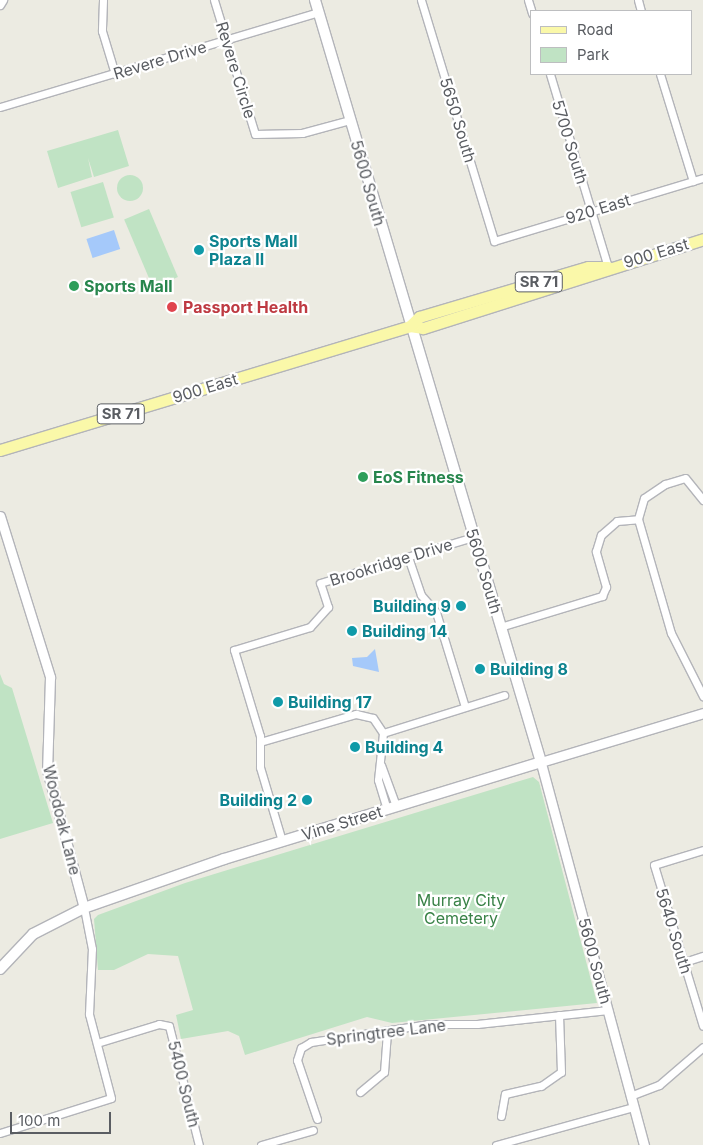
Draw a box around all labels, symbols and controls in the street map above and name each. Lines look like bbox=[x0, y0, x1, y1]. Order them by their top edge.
legend bbox=[530, 10, 693, 75]
street label: Revere Circle bbox=[212, 19, 260, 121]
text: Road bbox=[577, 20, 613, 39]
street label: Revere Drive bbox=[111, 37, 209, 83]
text: Park bbox=[577, 45, 609, 64]
street label: 5650 South bbox=[436, 75, 480, 165]
street label: 5700 South bbox=[548, 97, 592, 187]
street label: 5600 South bbox=[347, 138, 389, 228]
street label: 920 East bbox=[563, 190, 633, 228]
place label: Sports Mall Plaza II bbox=[209, 231, 298, 269]
street label: 900 East bbox=[621, 234, 691, 272]
marker: Sports Mall Plaza II bbox=[193, 244, 205, 256]
road number: SR 71 bbox=[514, 270, 564, 294]
place label: Sports Mall bbox=[84, 276, 173, 296]
marker: Sports Mall bbox=[68, 280, 80, 292]
place label: Passport Health bbox=[183, 297, 308, 317]
marker: Passport Health bbox=[165, 300, 179, 314]
street label: 900 East bbox=[170, 369, 240, 407]
road number: SR 71 bbox=[96, 402, 146, 426]
place label: EoS Fitness bbox=[373, 467, 464, 487]
marker: EoS Fitness bbox=[357, 471, 369, 483]
street label: 5600 South bbox=[462, 526, 506, 616]
street label: Brookridge Drive bbox=[327, 534, 455, 590]
place label: Building 9 bbox=[373, 596, 451, 616]
marker: Building 9 bbox=[455, 600, 467, 612]
place label: Building 14 bbox=[362, 621, 447, 641]
marker: Building 14 bbox=[346, 625, 358, 637]
place label: Building 8 bbox=[490, 659, 568, 679]
marker: Building 8 bbox=[474, 663, 486, 675]
place label: Building 17 bbox=[288, 692, 372, 712]
marker: Building 17 bbox=[272, 696, 284, 708]
place label: Building 4 bbox=[365, 737, 443, 757]
marker: Building 4 bbox=[349, 741, 361, 753]
street label: Woodoak Lane bbox=[39, 763, 85, 877]
place label: Building 2 bbox=[219, 790, 297, 810]
marker: Building 2 bbox=[301, 794, 313, 806]
street label: Vine Street bbox=[299, 802, 385, 844]
street label: 5640 South bbox=[652, 886, 696, 976]
park label: Murray City Cemetery bbox=[417, 890, 505, 928]
street label: 5600 South bbox=[574, 916, 616, 1006]
street label: Springtree Lane bbox=[325, 1015, 447, 1049]
street label: 5400 South bbox=[164, 1039, 204, 1129]
scale bar bbox=[12, 1102, 114, 1134]
text: 100 m bbox=[18, 1111, 60, 1130]

